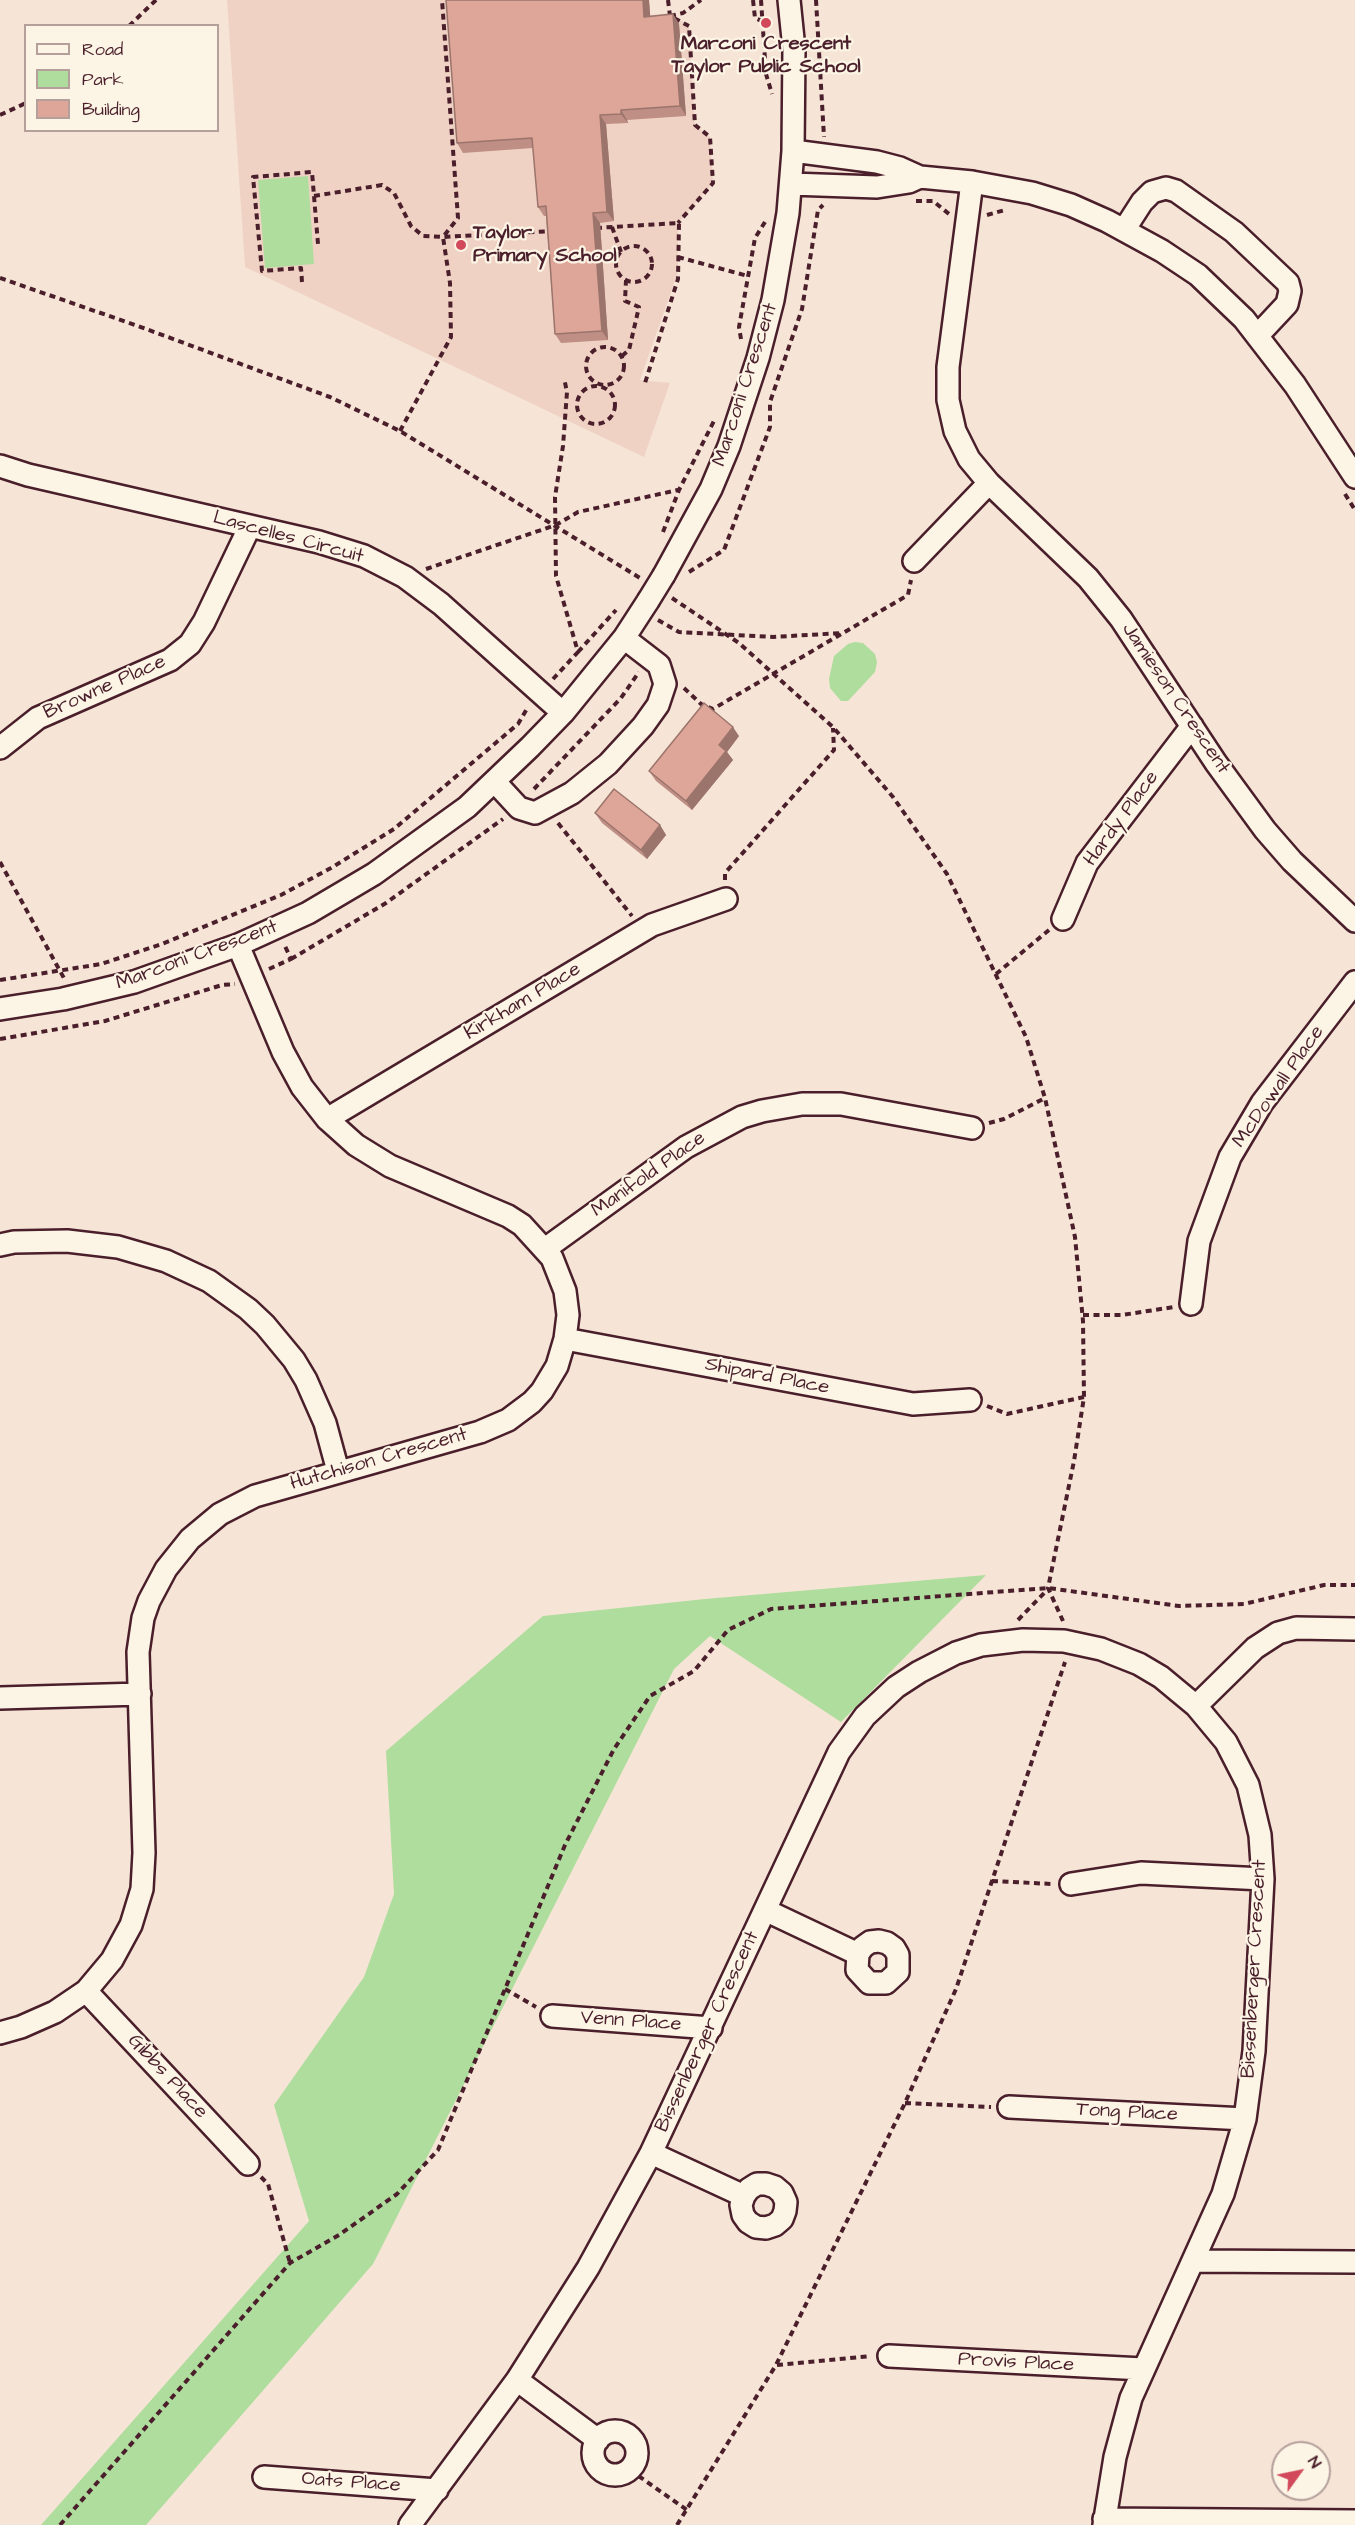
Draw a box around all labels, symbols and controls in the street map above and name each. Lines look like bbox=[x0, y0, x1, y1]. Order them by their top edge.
marker: Marconi Crescent Taylor Public School bbox=[759, 16, 773, 30]
legend bbox=[24, 24, 219, 132]
place label: Marconi Crescent Taylor Public School bbox=[671, 33, 861, 80]
text: Road bbox=[82, 37, 123, 62]
text: Park bbox=[82, 67, 124, 92]
text: Building bbox=[82, 97, 140, 122]
place label: Taylor Primary School bbox=[473, 222, 617, 269]
marker: Taylor Primary School bbox=[454, 238, 468, 252]
street label: Marconi Crescent bbox=[708, 300, 784, 470]
street label: Lascelles Circuit bbox=[210, 506, 366, 570]
street label: Jamieson Crescent bbox=[1116, 619, 1234, 779]
street label: Browne Place bbox=[40, 650, 170, 726]
street label: Hardy Place bbox=[1079, 767, 1165, 871]
street label: Marconi Crescent bbox=[113, 916, 281, 996]
street label: Kirkham Place bbox=[460, 958, 586, 1046]
street label: McDowall Place bbox=[1228, 1021, 1330, 1153]
street label: Manifold Place bbox=[587, 1127, 711, 1223]
street label: Shipard Place bbox=[703, 1353, 831, 1401]
street label: Hutchison Crescent bbox=[288, 1423, 470, 1497]
street label: Bissenberger Crescent bbox=[1237, 1859, 1273, 2079]
street label: Bissenberger Crescent bbox=[651, 1928, 765, 2136]
street label: Venn Place bbox=[580, 2007, 682, 2037]
street label: Gibbs Place bbox=[122, 2030, 212, 2124]
street label: Tong Place bbox=[1076, 2098, 1178, 2128]
street label: Provis Place bbox=[957, 2348, 1075, 2378]
north arrow bbox=[1271, 2441, 1331, 2501]
text: N bbox=[1302, 2452, 1326, 2472]
street label: Oats Place bbox=[301, 2468, 401, 2498]

